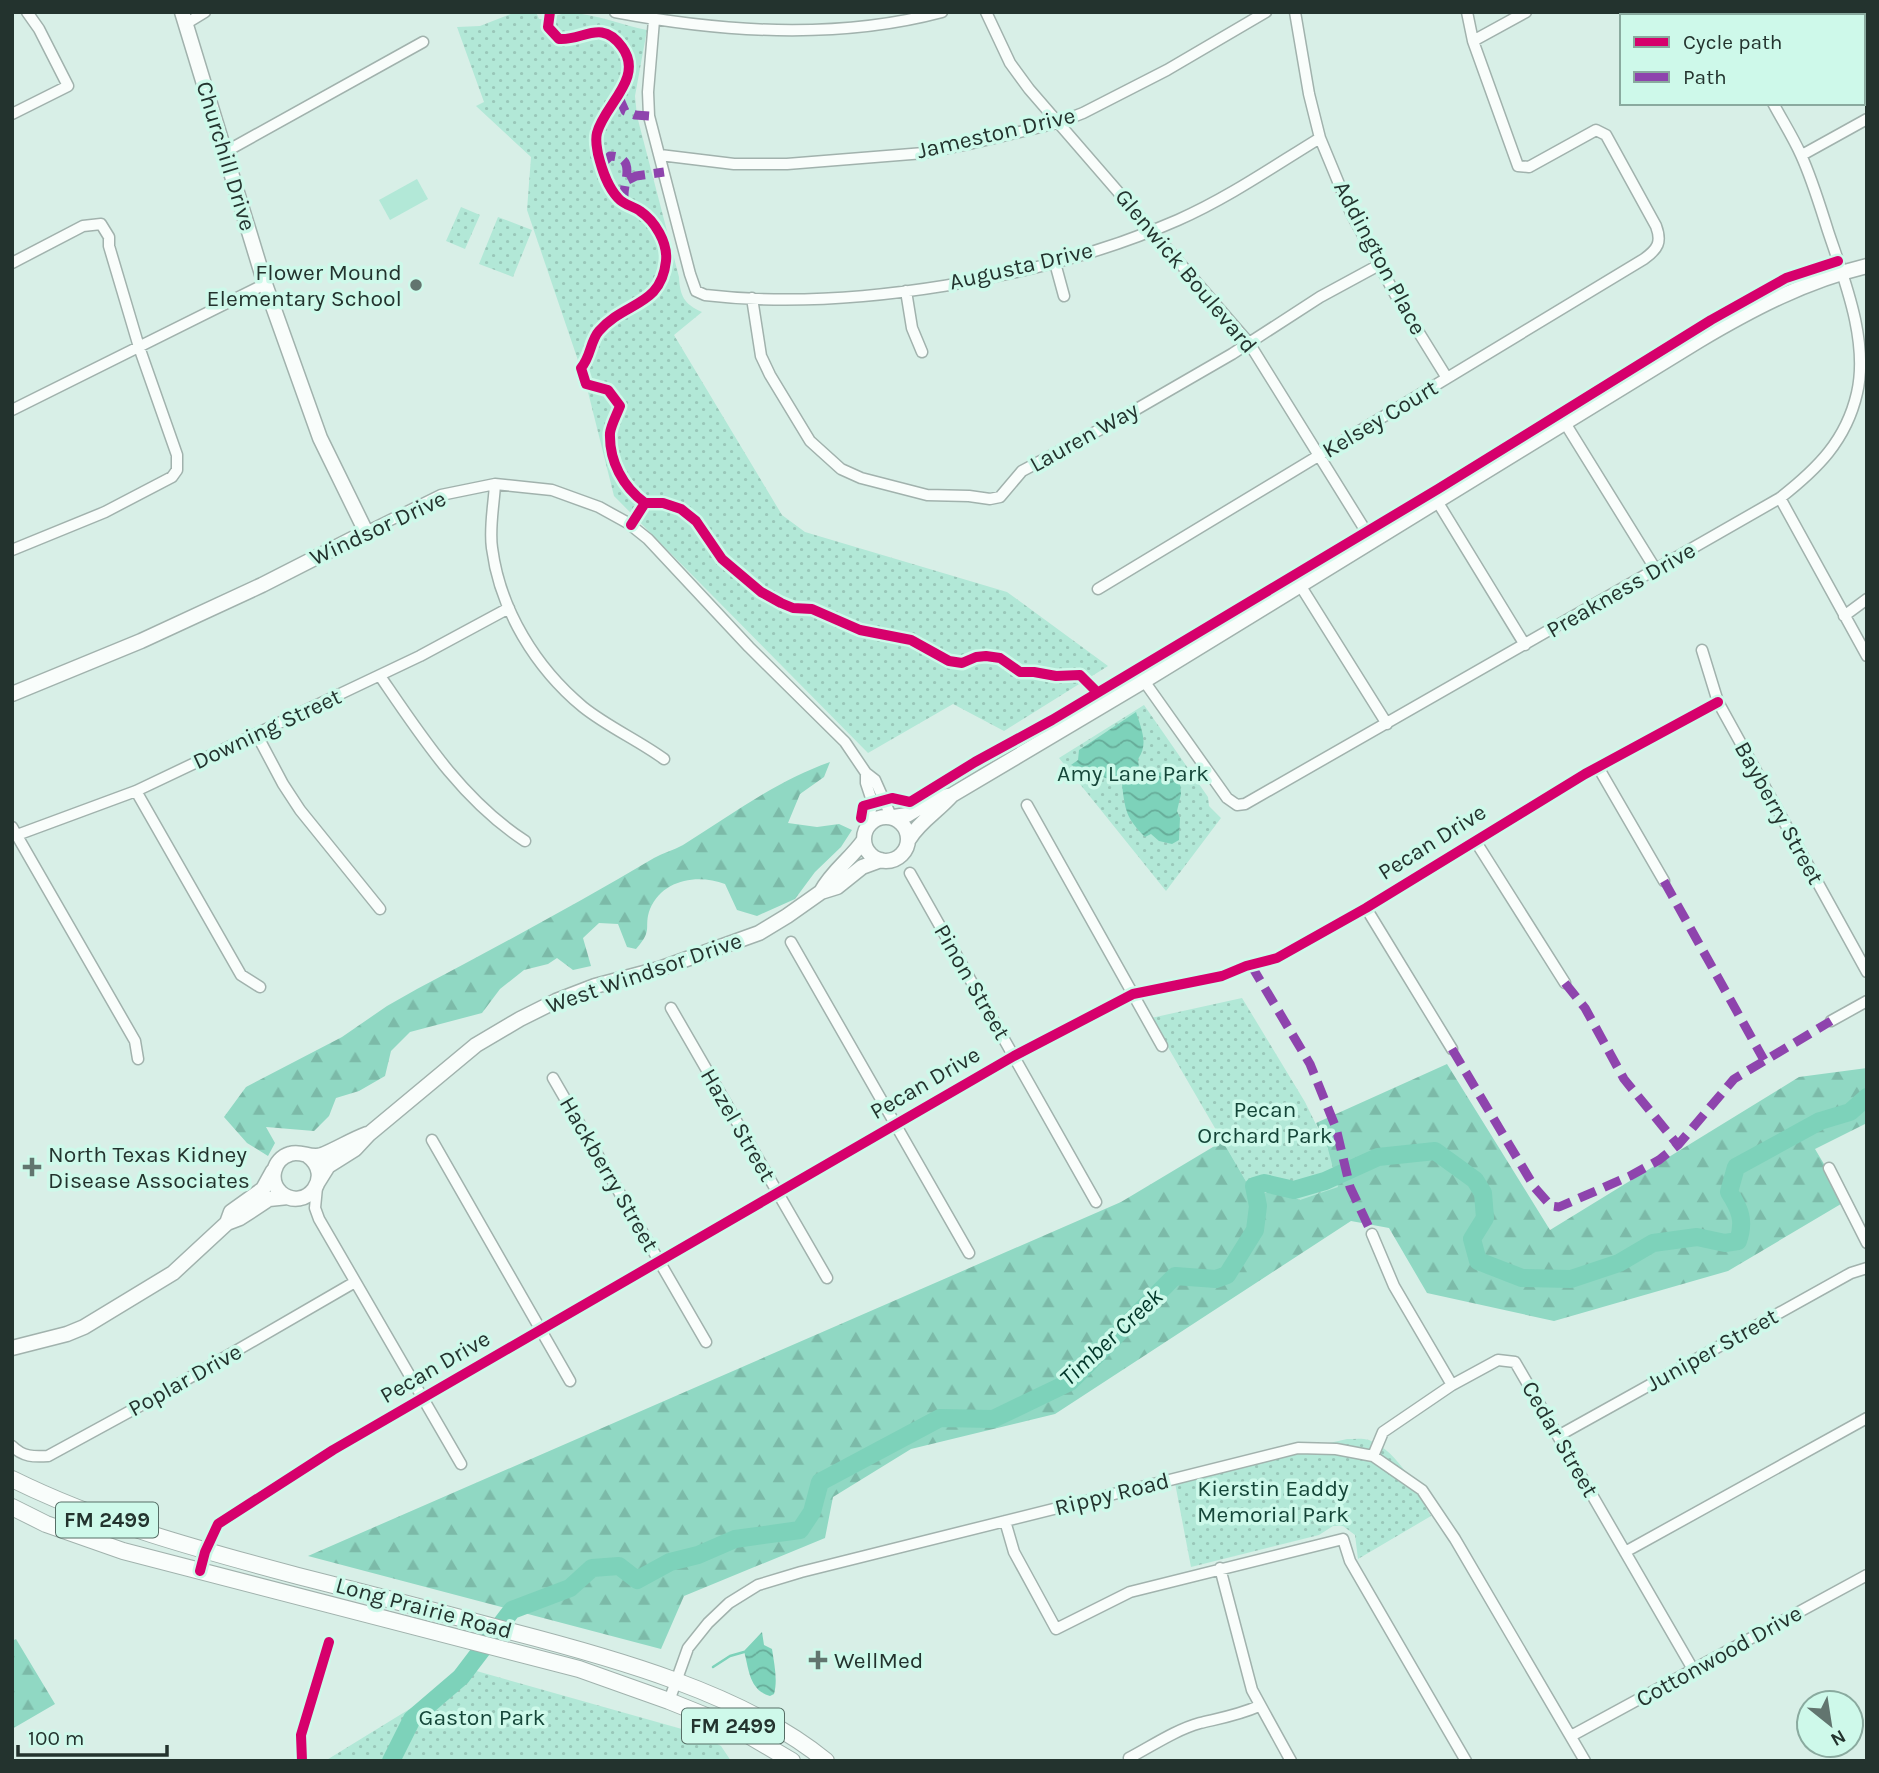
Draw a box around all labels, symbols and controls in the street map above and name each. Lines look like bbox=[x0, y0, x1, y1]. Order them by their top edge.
legend bbox=[1620, 14, 1865, 105]
text: Cycle path bbox=[1683, 30, 1783, 54]
text: Path bbox=[1683, 65, 1727, 89]
street label: Churchill Drive bbox=[190, 78, 262, 234]
street label: Jameston Drive bbox=[914, 102, 1078, 164]
street label: Addington Place bbox=[1328, 176, 1432, 340]
street label: Glenwick Boulevard bbox=[1109, 183, 1263, 359]
street label: Augusta Drive bbox=[947, 236, 1095, 296]
place label: Flower Mound Elementary School bbox=[207, 259, 402, 312]
marker: Flower Mound Elementary School bbox=[408, 277, 424, 293]
street label: Kelsey Court bbox=[1317, 374, 1443, 464]
street label: Lauren Way bbox=[1025, 396, 1143, 478]
street label: Windsor Drive bbox=[306, 485, 450, 571]
street label: Preakness Drive bbox=[1542, 536, 1700, 644]
street label: Downing Street bbox=[189, 683, 346, 775]
street label: Bayberry Street bbox=[1729, 737, 1830, 889]
park label: Amy Lane Park bbox=[1057, 760, 1209, 787]
street label: Pecan Drive bbox=[1373, 798, 1491, 886]
street label: Pinon Street bbox=[928, 920, 1016, 1045]
street label: West Windsor Drive bbox=[543, 927, 745, 1019]
street label: Pecan Drive bbox=[865, 1041, 985, 1125]
street label: Hazel Street bbox=[695, 1064, 781, 1187]
street label: Hackberry Street bbox=[554, 1092, 664, 1256]
park label: Pecan Orchard Park bbox=[1197, 1096, 1333, 1149]
place label: North Texas Kidney Disease Associates bbox=[48, 1141, 250, 1194]
marker: North Texas Kidney Disease Associates bbox=[22, 1157, 42, 1177]
water label: Timber Creek bbox=[1054, 1282, 1169, 1392]
street label: Juniper Street bbox=[1642, 1303, 1783, 1397]
street label: Pecan Drive bbox=[375, 1325, 495, 1409]
street label: Poplar Drive bbox=[124, 1338, 246, 1422]
street label: Cedar Street bbox=[1516, 1376, 1604, 1502]
street label: Rippy Road bbox=[1052, 1467, 1172, 1521]
park label: Kierstin Eaddy Memorial Park bbox=[1197, 1475, 1349, 1528]
road number: FM 2499 bbox=[56, 1502, 158, 1538]
street label: Long Prairie Road bbox=[333, 1571, 515, 1645]
street label: Cottonwood Drive bbox=[1632, 1599, 1806, 1713]
place label: WellMed bbox=[834, 1647, 923, 1674]
marker: WellMed bbox=[808, 1650, 828, 1670]
north arrow bbox=[1795, 1689, 1865, 1759]
park label: Gaston Park bbox=[419, 1704, 545, 1731]
road number: FM 2499 bbox=[682, 1708, 784, 1744]
scale bar bbox=[18, 1714, 166, 1758]
text: N bbox=[1827, 1725, 1849, 1751]
text: 100 m bbox=[28, 1726, 85, 1750]

